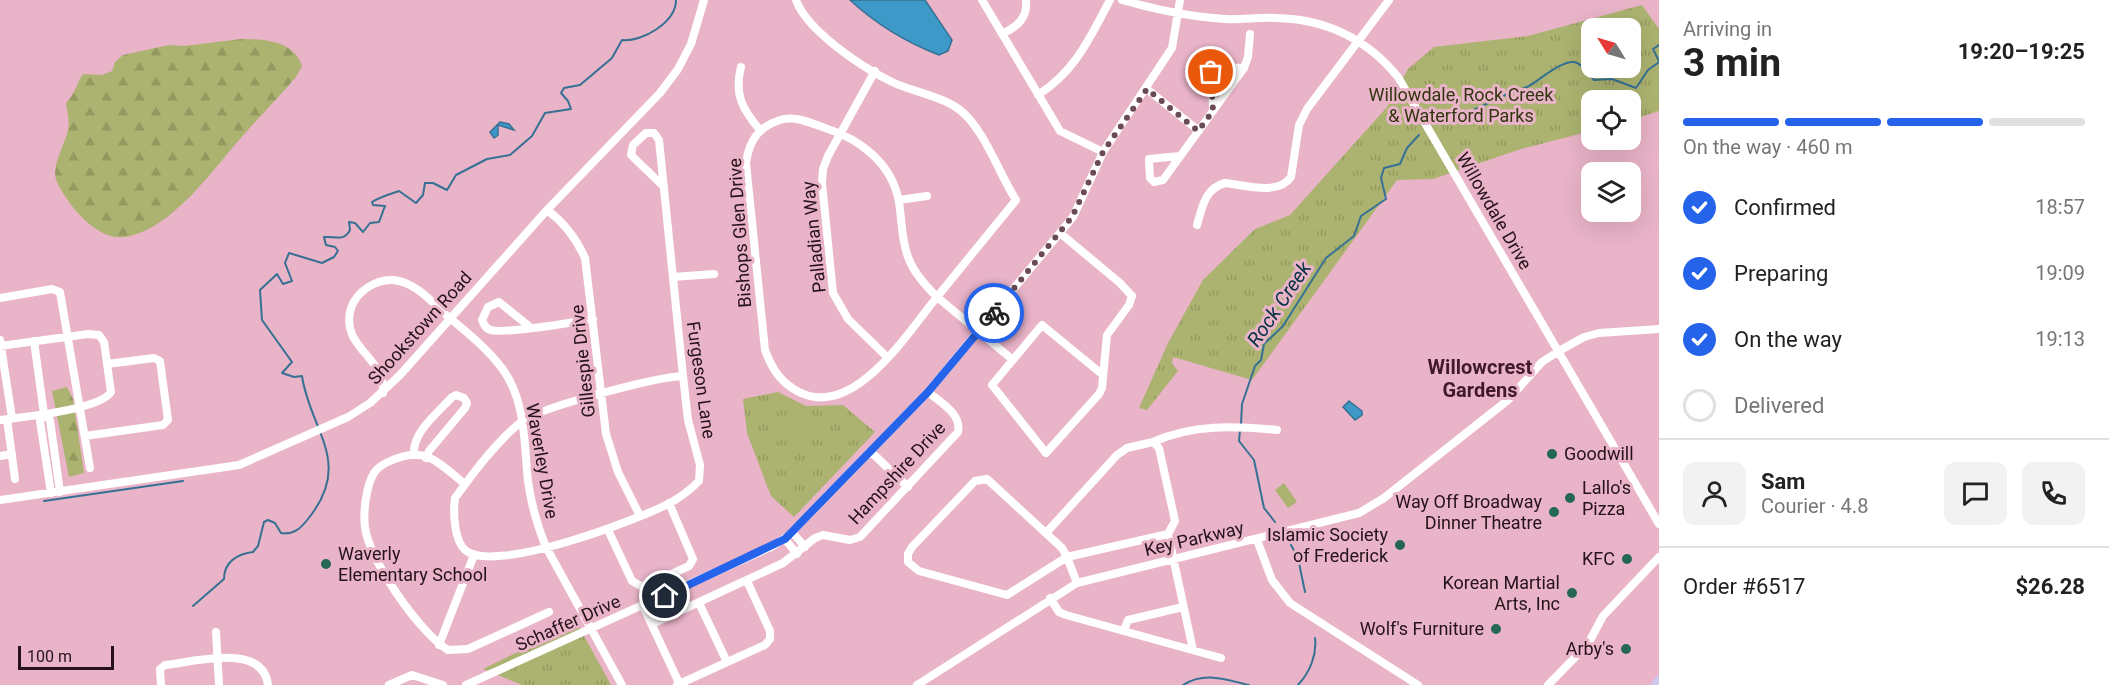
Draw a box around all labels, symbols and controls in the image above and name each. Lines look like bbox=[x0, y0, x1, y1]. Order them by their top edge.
text: Arriving in bbox=[1683, 17, 1772, 41]
north arrow bbox=[1581, 18, 1641, 78]
map controls bbox=[1581, 18, 1641, 222]
text: 19:20–19:25 bbox=[1958, 39, 2085, 64]
text: 3 min bbox=[1683, 40, 1781, 86]
pin bbox=[1185, 46, 1236, 97]
icon: bag bbox=[1194, 55, 1227, 88]
park label: Willowdale, Rock Creek & Waterford Parks bbox=[1369, 84, 1554, 126]
button: locate bbox=[1581, 90, 1641, 150]
text: On the way · 460 m bbox=[1683, 135, 1852, 159]
street label: Willowdale Drive bbox=[1452, 148, 1536, 273]
street label: Bishops Glen Drive bbox=[724, 158, 755, 309]
button: layers bbox=[1581, 162, 1641, 222]
street label: Palladian Way bbox=[797, 180, 830, 294]
icon: check bbox=[1683, 191, 1716, 224]
text: Confirmed bbox=[1734, 195, 1836, 220]
text: 18:57 bbox=[2035, 195, 2085, 219]
water label: Rock Creek bbox=[1242, 256, 1317, 351]
icon: check bbox=[1683, 257, 1716, 290]
text: Preparing bbox=[1734, 261, 1828, 286]
text: 19:09 bbox=[2035, 261, 2085, 285]
street label: Shookstown Road bbox=[363, 267, 476, 388]
courier bbox=[964, 283, 1024, 343]
icon: bike bbox=[978, 297, 1011, 330]
street label: Gillespie Drive bbox=[566, 304, 599, 418]
street label: Furgeson Lane bbox=[683, 320, 720, 440]
icon: check bbox=[1683, 323, 1716, 356]
text: On the way bbox=[1734, 327, 1842, 352]
text: 19:13 bbox=[2035, 327, 2085, 351]
district label: Willowcrest Gardens bbox=[1428, 355, 1533, 402]
text: Delivered bbox=[1734, 393, 1824, 418]
street label: Waverley Drive bbox=[522, 402, 563, 520]
street label: Hampshire Drive bbox=[844, 417, 949, 528]
place label: Goodwill bbox=[1564, 443, 1634, 464]
marker: Goodwill bbox=[1545, 447, 1559, 461]
button: person bbox=[1683, 462, 1746, 525]
button: chat bbox=[1944, 462, 2007, 525]
button: phone bbox=[2022, 462, 2085, 525]
text: Sam bbox=[1761, 469, 1805, 494]
place label: Lallo's Pizza bbox=[1582, 477, 1631, 519]
place label: Way Off Broadway Dinner Theatre bbox=[1395, 491, 1542, 533]
marker: Lallo's Pizza bbox=[1563, 491, 1577, 505]
text: Courier · 4.8 bbox=[1761, 494, 1868, 518]
marker: Way Off Broadway Dinner Theatre bbox=[1547, 505, 1561, 519]
street label: Key Parkway bbox=[1142, 517, 1246, 560]
place label: Islamic Society of Frederick bbox=[1267, 524, 1389, 566]
marker: Islamic Society of Frederick bbox=[1393, 538, 1407, 552]
place label: Waverly Elementary School bbox=[338, 543, 487, 585]
place label: KFC bbox=[1582, 548, 1615, 569]
marker: KFC bbox=[1620, 552, 1634, 566]
marker: Waverly Elementary School bbox=[319, 557, 333, 571]
pin bbox=[639, 570, 690, 621]
place label: Korean Martial Arts, Inc bbox=[1443, 572, 1560, 614]
text: Order #6517 bbox=[1683, 574, 1805, 599]
text: $26.28 bbox=[2016, 574, 2085, 599]
icon: home bbox=[648, 579, 681, 612]
marker: Korean Martial Arts, Inc bbox=[1565, 586, 1579, 600]
street label: Schaffer Drive bbox=[512, 590, 624, 655]
place label: Wolf's Furniture bbox=[1360, 618, 1484, 639]
marker: Wolf's Furniture bbox=[1489, 622, 1503, 636]
place label: Arby's bbox=[1566, 638, 1614, 659]
marker: Arby's bbox=[1619, 642, 1633, 656]
scale bar bbox=[18, 643, 114, 670]
text: 100 m bbox=[27, 647, 72, 666]

